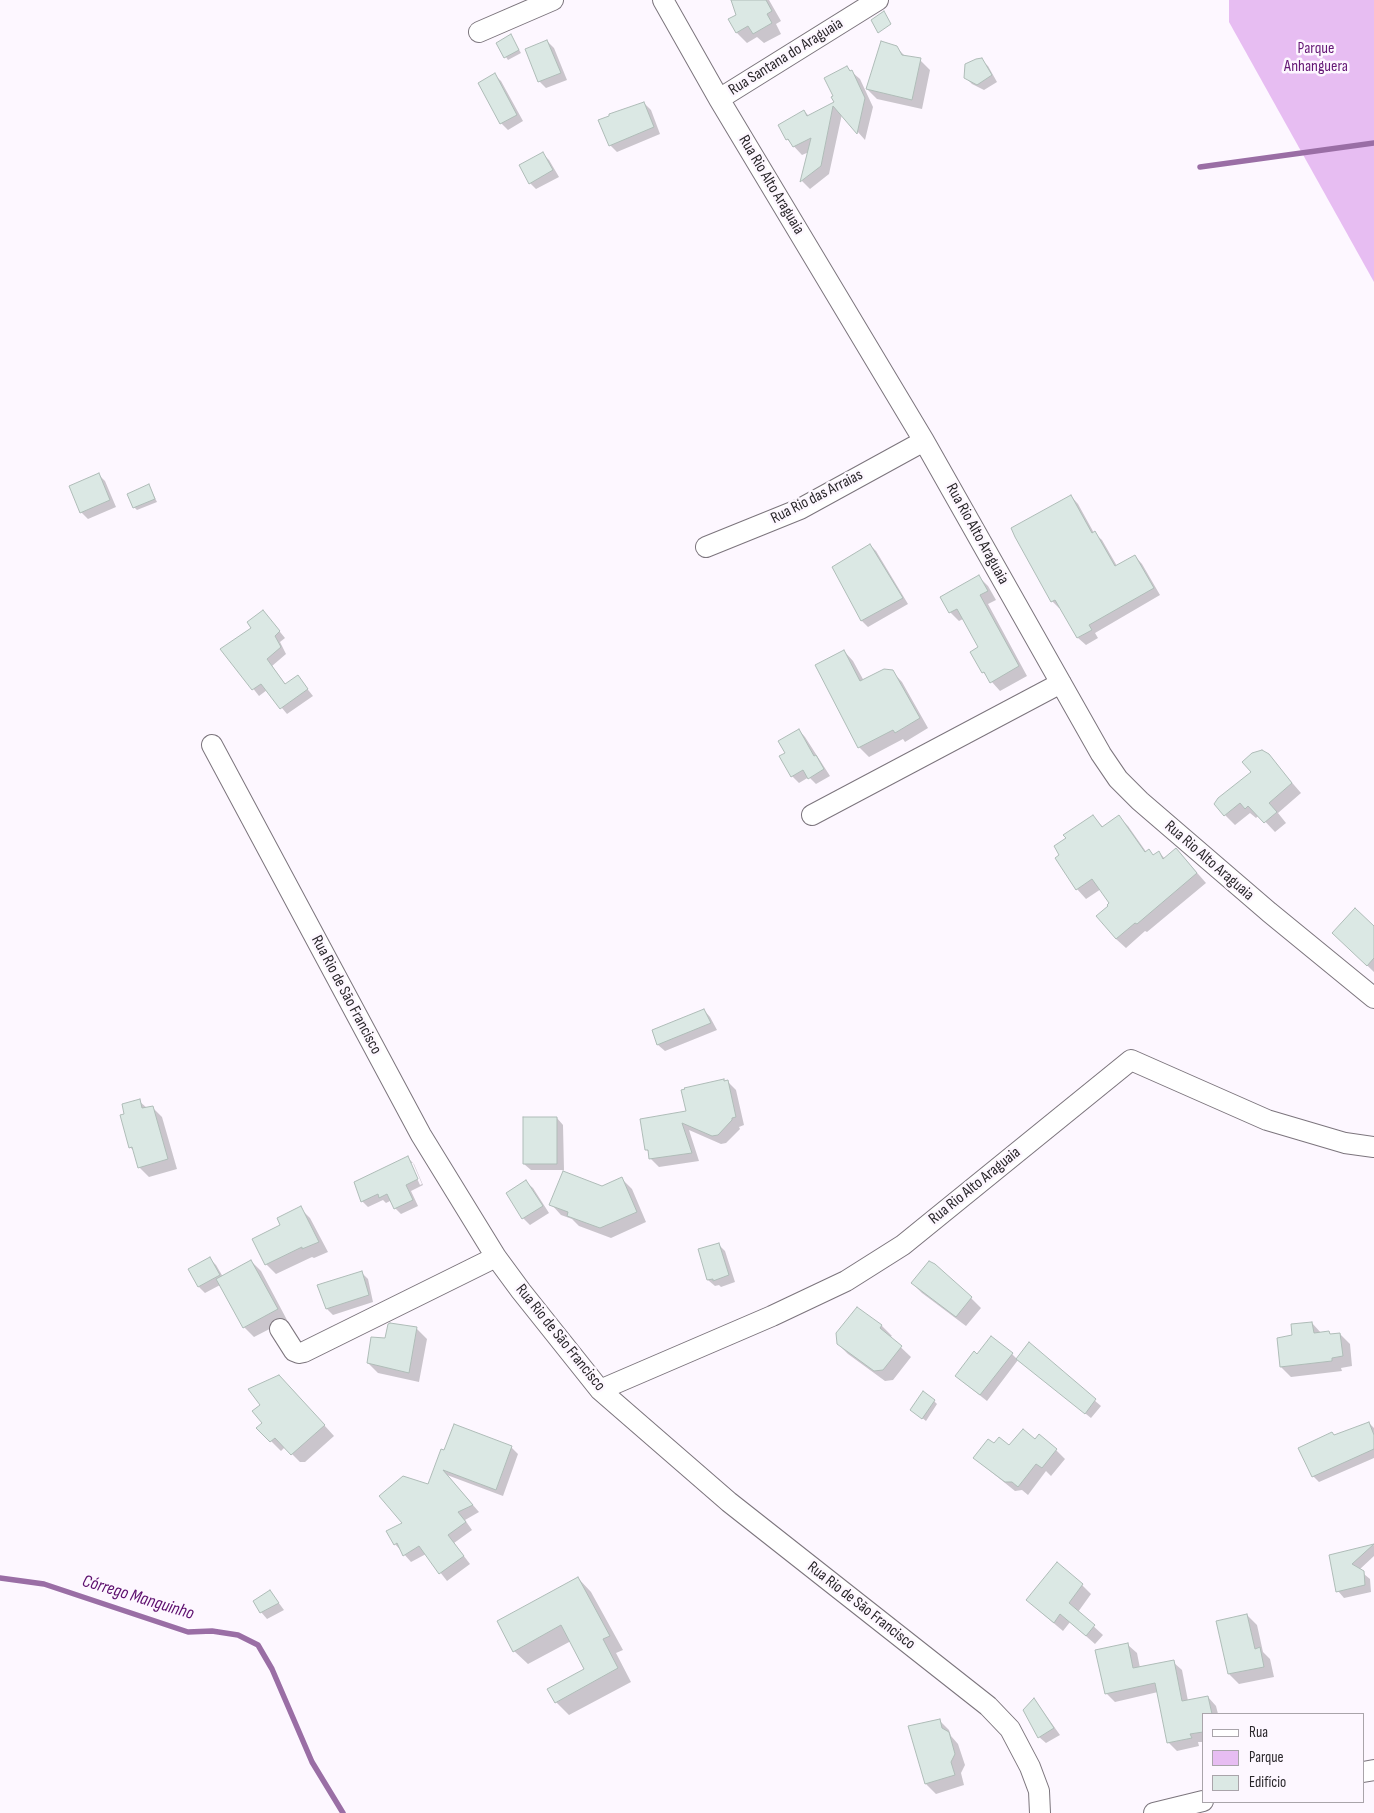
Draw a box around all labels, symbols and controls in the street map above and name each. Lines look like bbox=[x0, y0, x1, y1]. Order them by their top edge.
street label: Rua Santana do Araguaia bbox=[725, 14, 847, 100]
park label: Parque Anhanguera bbox=[1284, 39, 1348, 77]
street label: Rua Rio Alto Araguaia bbox=[734, 132, 808, 238]
street label: Rua Rio das Arraias bbox=[768, 466, 866, 528]
street label: Rua Rio Alto Araguaia bbox=[941, 480, 1013, 588]
street label: Rua Rio Alto Araguaia bbox=[1160, 817, 1258, 905]
street label: Rua Rio de São Francisco bbox=[307, 932, 385, 1058]
street label: Rua Rio Alto Araguaia bbox=[925, 1143, 1025, 1229]
street label: Rua Rio de São Francisco bbox=[511, 1281, 609, 1395]
street label: Rua Rio de São Francisco bbox=[803, 1558, 919, 1654]
water label: Córrego Manguinho bbox=[80, 1571, 196, 1625]
legend bbox=[1202, 1713, 1364, 1803]
text: Rua bbox=[1249, 1723, 1268, 1742]
text: Parque bbox=[1249, 1748, 1284, 1767]
text: Edifício bbox=[1249, 1773, 1286, 1792]

